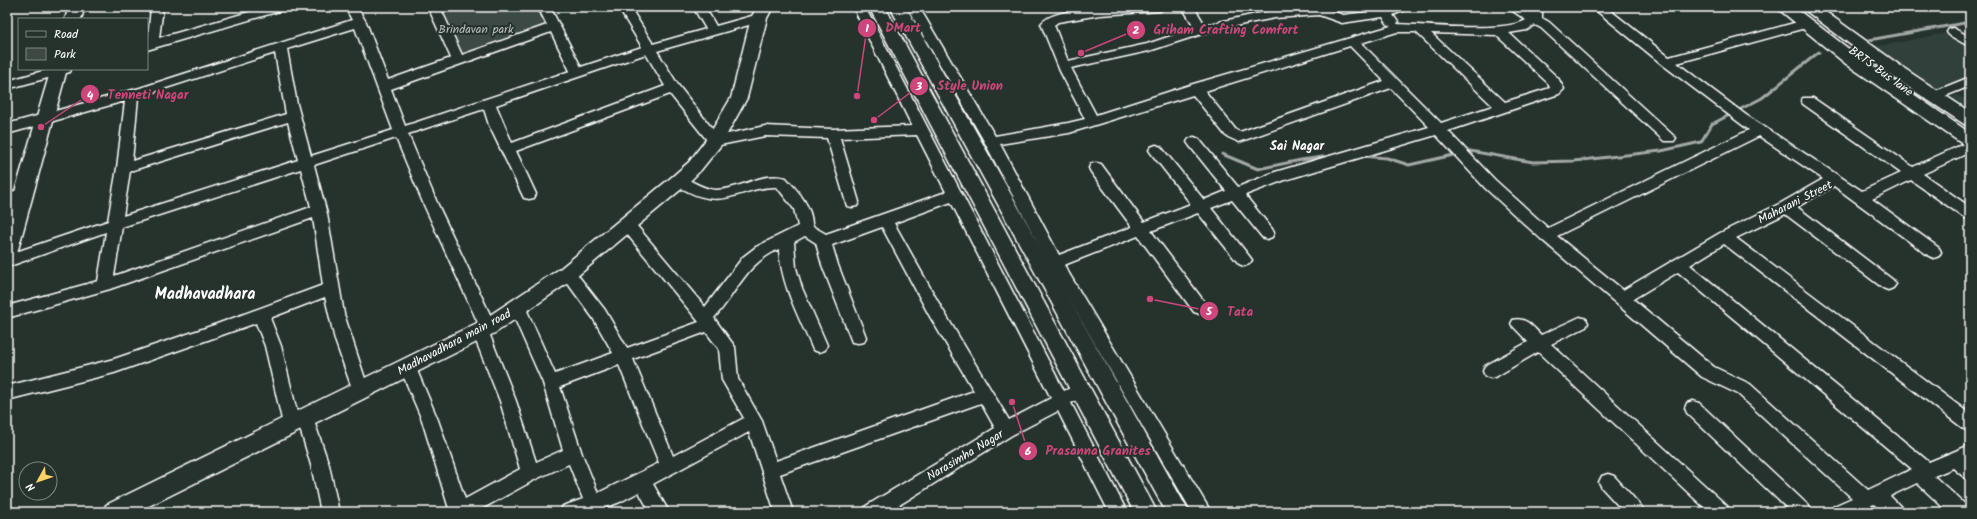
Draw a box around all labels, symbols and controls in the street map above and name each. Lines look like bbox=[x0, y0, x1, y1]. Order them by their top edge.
callout: DMart bbox=[857, 15, 929, 40]
callout: Griham Crafting Comfort bbox=[1126, 17, 1307, 42]
legend bbox=[18, 18, 148, 70]
text: DMart bbox=[885, 18, 921, 39]
text: 1 bbox=[865, 19, 869, 38]
park label: Brindavan park bbox=[438, 20, 514, 39]
text: Griham Crafting Comfort bbox=[1154, 20, 1299, 41]
text: 2 bbox=[1133, 21, 1140, 40]
text: Road bbox=[54, 25, 79, 44]
street label: BRTS Bus lane bbox=[1844, 41, 1917, 102]
text: Park bbox=[54, 45, 76, 64]
callout: Style Union bbox=[909, 73, 1011, 98]
text: Style Union bbox=[937, 76, 1003, 97]
text: 3 bbox=[915, 77, 923, 96]
callout: Tenneti Nagar bbox=[80, 82, 196, 107]
text: Tenneti Nagar bbox=[108, 85, 190, 106]
text: 4 bbox=[87, 86, 94, 105]
district label: Sai Nagar bbox=[1270, 136, 1326, 157]
street label: Maharani Street bbox=[1755, 175, 1836, 229]
district label: Madhavadhara bbox=[155, 282, 255, 307]
callout: Tata bbox=[1199, 299, 1261, 324]
text: 5 bbox=[1205, 302, 1213, 321]
text: Tata bbox=[1227, 302, 1253, 323]
street label: Madhavadhara main road bbox=[394, 304, 515, 381]
street label: Narasimha Nagar bbox=[923, 424, 1008, 486]
callout: Prasanna Granites bbox=[1018, 438, 1159, 463]
text: Prasanna Granites bbox=[1045, 441, 1151, 462]
text: 6 bbox=[1025, 442, 1032, 461]
north arrow bbox=[18, 461, 58, 501]
text: N bbox=[22, 478, 40, 495]

